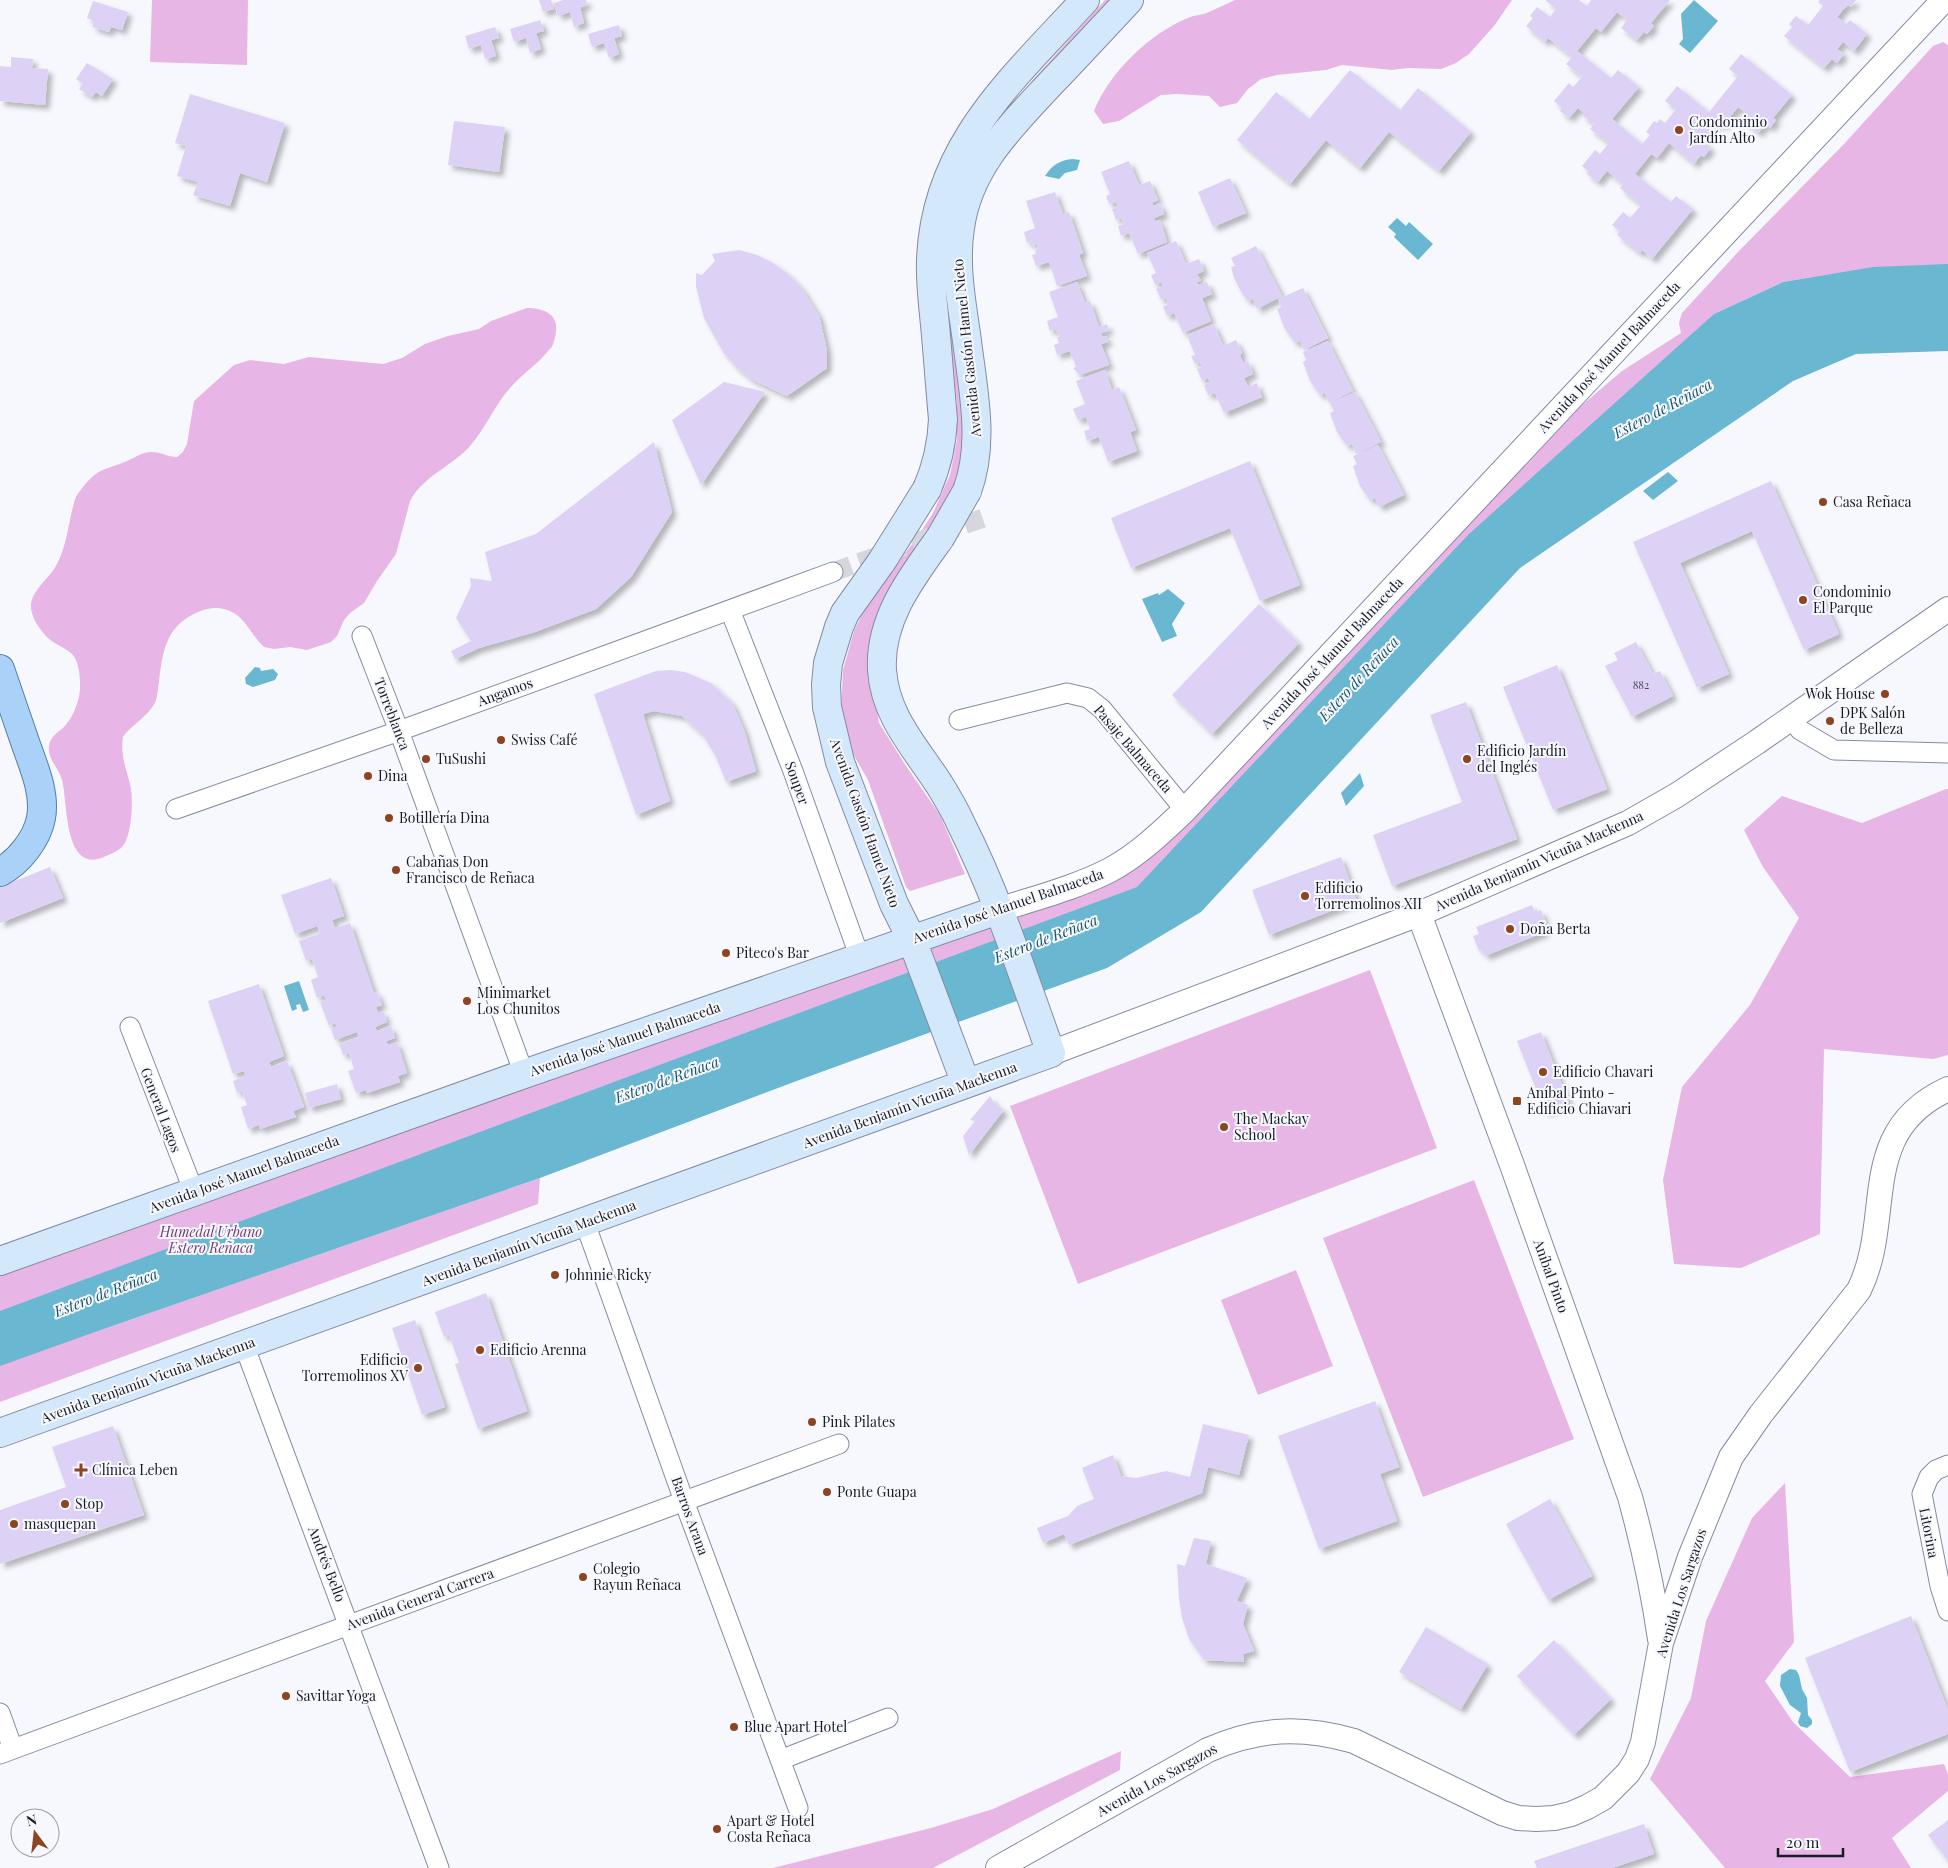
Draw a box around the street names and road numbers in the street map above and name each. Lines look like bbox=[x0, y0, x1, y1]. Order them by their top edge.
street label: Avenida Gastón Hamel Nieto bbox=[948, 258, 985, 439]
street label: Avenida José Manuel Balmaceda bbox=[1533, 277, 1684, 437]
street label: Avenida José Manuel Balmaceda bbox=[1256, 573, 1407, 733]
street label: Angamos bbox=[474, 673, 535, 711]
street label: Torreblanca bbox=[370, 675, 415, 753]
street label: Pasaje Balmaceda bbox=[1090, 701, 1177, 797]
street label: Avenida Gastón Hamel Nieto bbox=[826, 735, 905, 910]
street label: Souper bbox=[781, 759, 814, 808]
street label: Avenida Benjamín Vicuña Mackenna bbox=[1431, 806, 1646, 916]
street label: Avenida José Manuel Balmaceda bbox=[909, 864, 1106, 947]
street label: Avenida José Manuel Balmaceda bbox=[526, 997, 723, 1080]
street label: Avenida Benjamín Vicuña Mackenna bbox=[799, 1057, 1019, 1153]
street label: General Lagos bbox=[137, 1065, 186, 1155]
street label: Avenida José Manuel Balmaceda bbox=[145, 1130, 341, 1217]
street label: Avenida Benjamín Vicuña Mackenna bbox=[418, 1195, 638, 1291]
street label: Aníbal Pinto bbox=[1529, 1236, 1574, 1316]
street label: Avenida Benjamín Vicuña Mackenna bbox=[37, 1332, 257, 1428]
street label: Barros Arana bbox=[667, 1474, 713, 1558]
street label: Litorina bbox=[1915, 1506, 1944, 1560]
street label: Andrés Bello bbox=[304, 1522, 351, 1605]
street label: Avenida Los Sargazos bbox=[1650, 1526, 1710, 1661]
street label: Avenida General Carrera bbox=[343, 1563, 496, 1634]
street label: Avenida Los Sargazos bbox=[1092, 1739, 1220, 1821]

